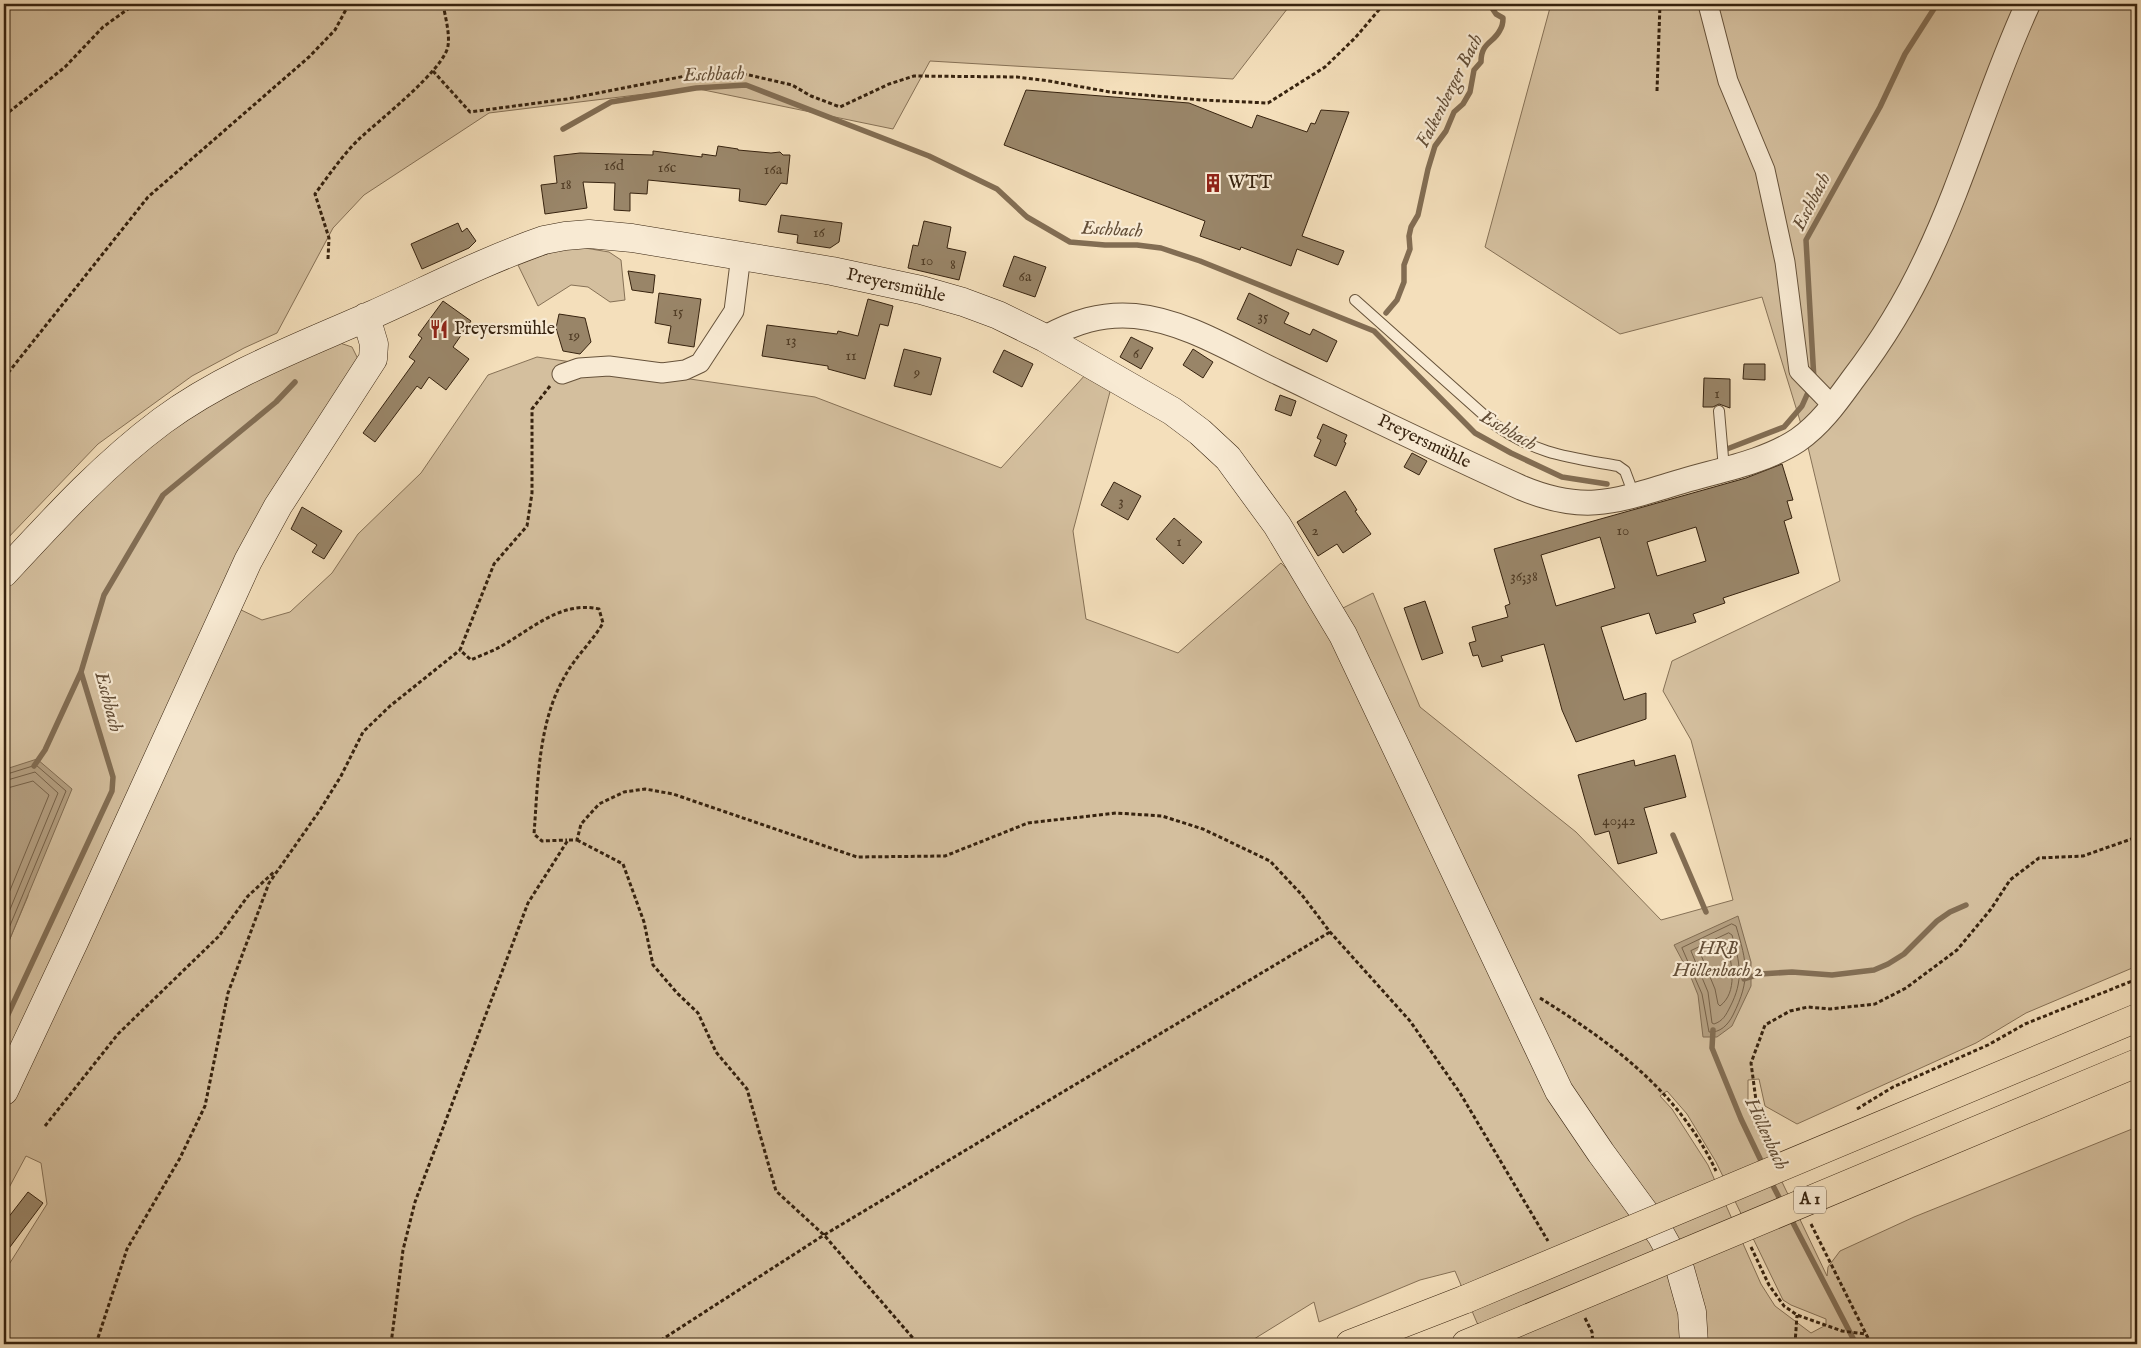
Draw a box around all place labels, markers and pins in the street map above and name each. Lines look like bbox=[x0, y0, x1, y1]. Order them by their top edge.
building icon: WTT bbox=[1202, 172, 1224, 194]
place label: WTT bbox=[1228, 172, 1272, 195]
restaurant icon: Preyersmühle bbox=[428, 318, 450, 340]
place label: Preyersmühle bbox=[454, 318, 555, 341]

